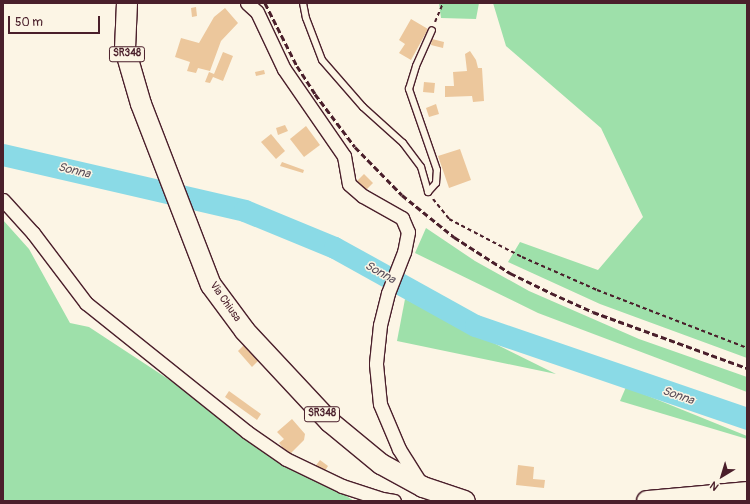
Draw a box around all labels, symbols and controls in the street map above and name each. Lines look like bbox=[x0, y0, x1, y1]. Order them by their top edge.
scale bar bbox=[10, 8, 102, 34]
text: 50 m bbox=[15, 15, 43, 30]
road number: SR348 bbox=[108, 46, 146, 62]
water label: Sonna bbox=[57, 160, 91, 182]
water label: Sonna bbox=[362, 259, 398, 287]
street label: Via Chiusa bbox=[207, 280, 243, 324]
water label: Sonna bbox=[660, 384, 696, 408]
road number: SR348 bbox=[303, 406, 341, 422]
north arrow bbox=[702, 456, 742, 496]
text: N bbox=[707, 478, 721, 493]

